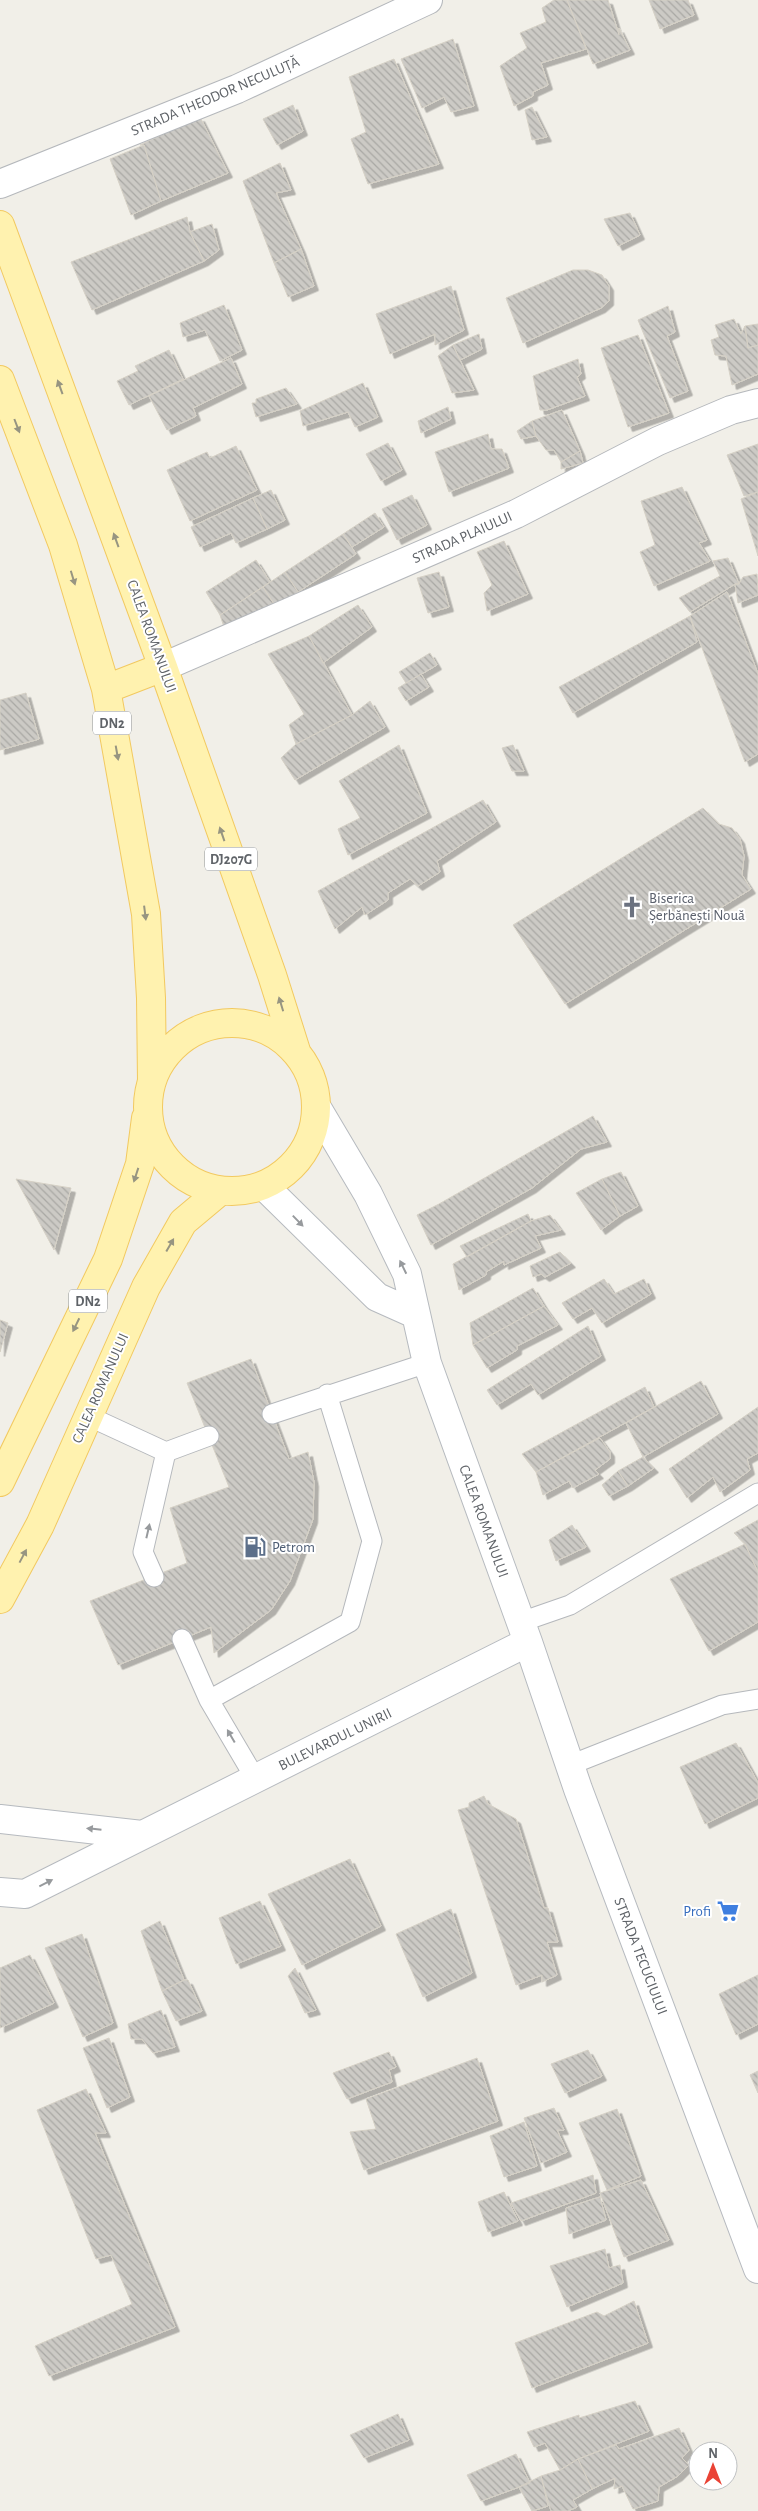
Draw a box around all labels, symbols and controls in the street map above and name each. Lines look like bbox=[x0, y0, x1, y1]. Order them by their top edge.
street label: STRADA THEODOR NECULUȚĂ bbox=[128, 53, 302, 140]
one-way arrow bbox=[56, 379, 64, 394]
one-way arrow bbox=[14, 419, 22, 433]
street label: STRADA PLAIULUI bbox=[410, 509, 514, 566]
one-way arrow bbox=[112, 532, 119, 547]
one-way arrow bbox=[69, 571, 77, 586]
street label: CALEA ROMANULUI bbox=[124, 578, 179, 694]
road number: DN2 bbox=[93, 711, 131, 734]
one-way arrow bbox=[113, 745, 121, 761]
one-way arrow bbox=[218, 826, 226, 841]
road number: DJ207G bbox=[205, 848, 257, 871]
place label: Biserica Șerbănești Nouă bbox=[649, 891, 745, 924]
church icon: Biserica Șerbănești Nouă bbox=[619, 894, 645, 920]
one-way arrow bbox=[141, 905, 149, 921]
one-way arrow bbox=[277, 997, 285, 1012]
one-way arrow bbox=[132, 1167, 139, 1182]
one-way arrow bbox=[292, 1214, 304, 1226]
one-way arrow bbox=[166, 1238, 174, 1252]
one-way arrow bbox=[399, 1259, 407, 1274]
road number: DN2 bbox=[69, 1290, 107, 1312]
one-way arrow bbox=[72, 1318, 80, 1332]
street label: CALEA ROMANULUI bbox=[69, 1331, 131, 1445]
street label: CALEA ROMANULUI bbox=[456, 1463, 511, 1579]
one-way arrow bbox=[144, 1523, 152, 1539]
fuel station icon: Petrom bbox=[242, 1534, 268, 1560]
place label: Petrom bbox=[272, 1540, 315, 1555]
one-way arrow bbox=[19, 1549, 27, 1563]
street label: BULEVARDUL UNIRII bbox=[276, 1706, 394, 1773]
one-way arrow bbox=[226, 1730, 235, 1743]
one-way arrow bbox=[85, 1825, 101, 1833]
one-way arrow bbox=[39, 1879, 53, 1887]
street label: STRADA TECUCIULUI bbox=[611, 1896, 670, 2017]
supermarket icon: Profi bbox=[715, 1898, 741, 1924]
place label: Profi bbox=[683, 1904, 711, 1919]
north arrow bbox=[688, 2441, 738, 2491]
text: N bbox=[708, 2447, 718, 2461]

